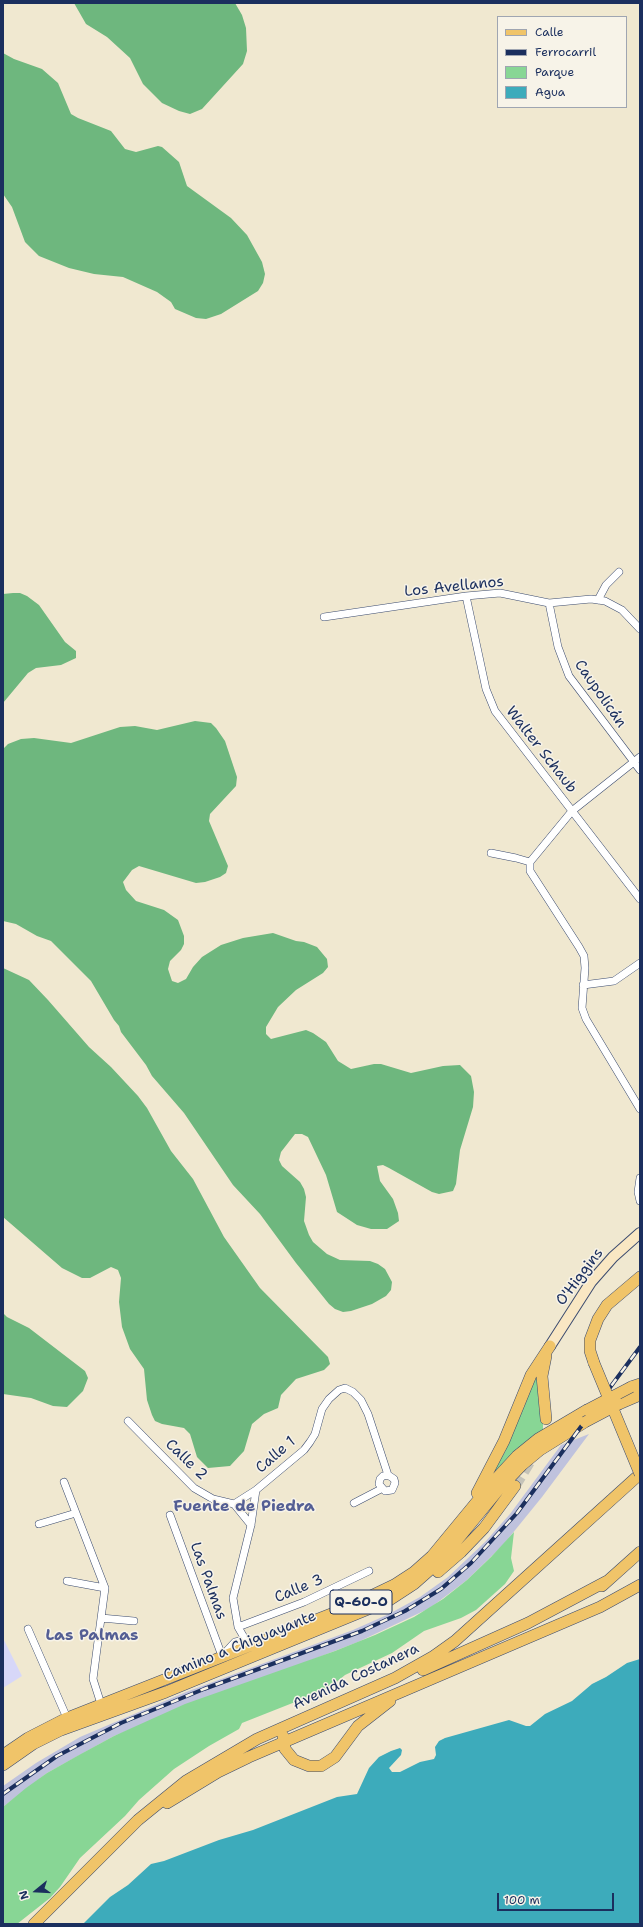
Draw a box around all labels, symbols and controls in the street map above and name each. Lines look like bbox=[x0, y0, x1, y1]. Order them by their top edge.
legend bbox=[497, 16, 627, 108]
text: Calle bbox=[535, 24, 564, 40]
text: Ferrocarril bbox=[535, 44, 596, 60]
text: Parque bbox=[535, 64, 574, 80]
text: Agua bbox=[535, 84, 565, 100]
street label: Los Avellanos bbox=[403, 573, 505, 601]
street label: Caupolicán bbox=[570, 657, 630, 731]
street label: Walter Schaub bbox=[502, 703, 580, 797]
street label: O'Higgins bbox=[553, 1245, 607, 1309]
street label: Calle 1 bbox=[252, 1433, 300, 1477]
street label: Calle 2 bbox=[161, 1436, 211, 1484]
district label: Fuente de Piedra bbox=[173, 1497, 315, 1517]
street label: Las Palmas bbox=[186, 1540, 230, 1622]
street label: Calle 3 bbox=[272, 1571, 326, 1607]
road number: Q-60-O bbox=[330, 1590, 392, 1614]
street label: Camino a Chiguayante bbox=[161, 1607, 319, 1685]
district label: Las Palmas bbox=[45, 1626, 139, 1646]
street label: Avenida Costanera bbox=[290, 1640, 422, 1714]
north arrow bbox=[16, 1871, 56, 1911]
scale bar bbox=[499, 1885, 616, 1911]
text: N bbox=[16, 1888, 33, 1901]
text: 100 m bbox=[504, 1892, 540, 1908]

